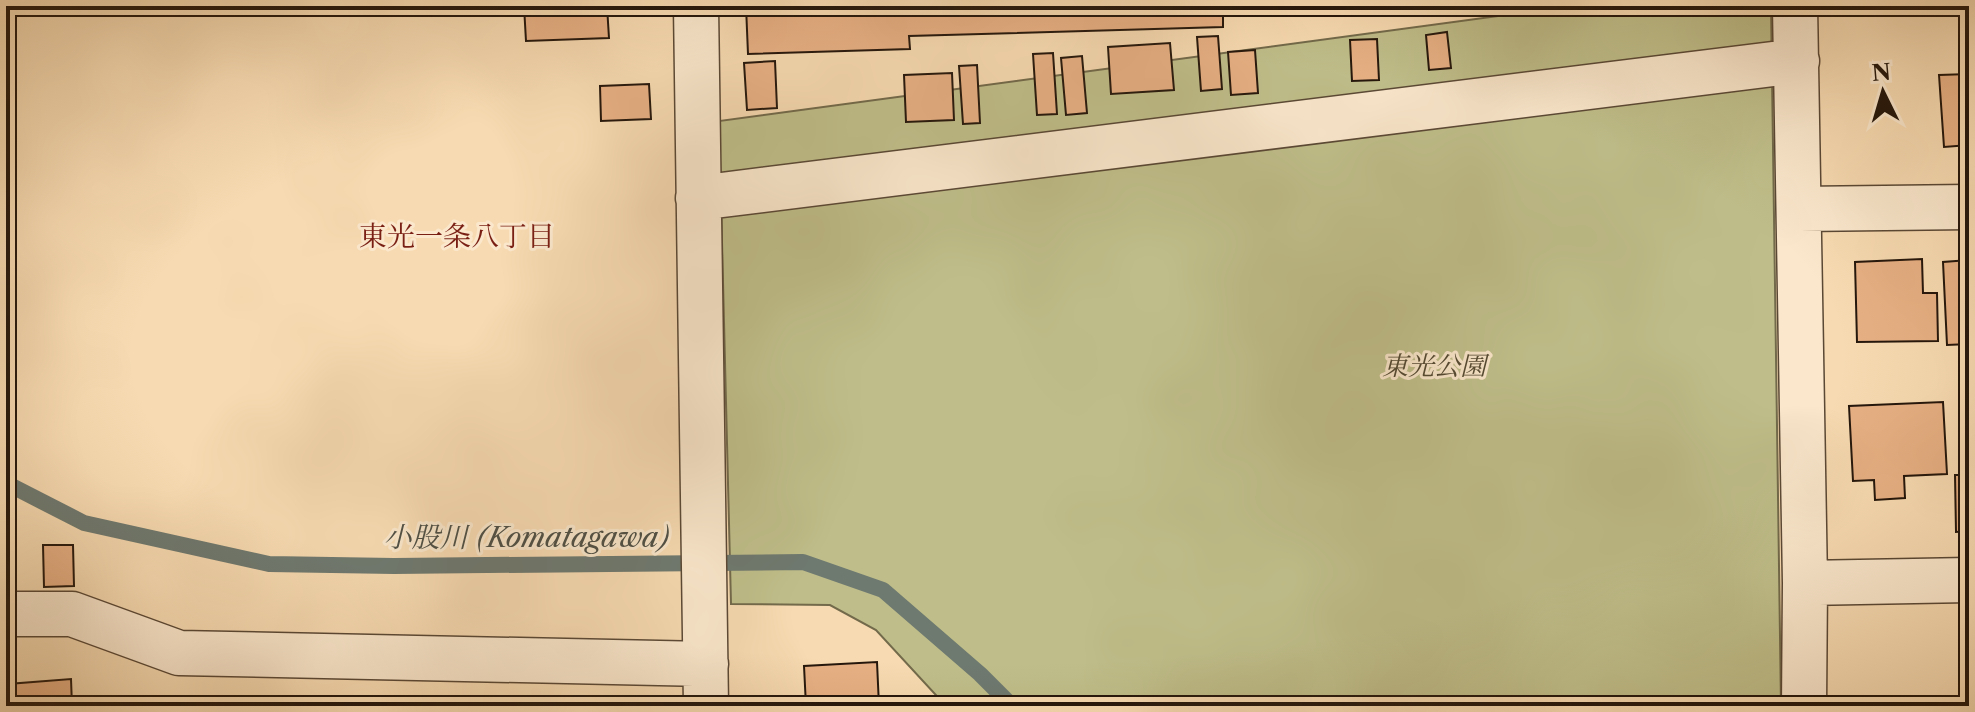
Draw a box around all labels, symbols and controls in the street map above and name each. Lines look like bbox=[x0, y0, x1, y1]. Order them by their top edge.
north arrow bbox=[1843, 52, 1923, 132]
text: N bbox=[1871, 58, 1892, 87]
district label: 東光一条八丁目 bbox=[359, 219, 555, 253]
park label: 東光公園 bbox=[1382, 350, 1490, 382]
water label: 小股川 (Komatagawa) bbox=[383, 520, 671, 554]

